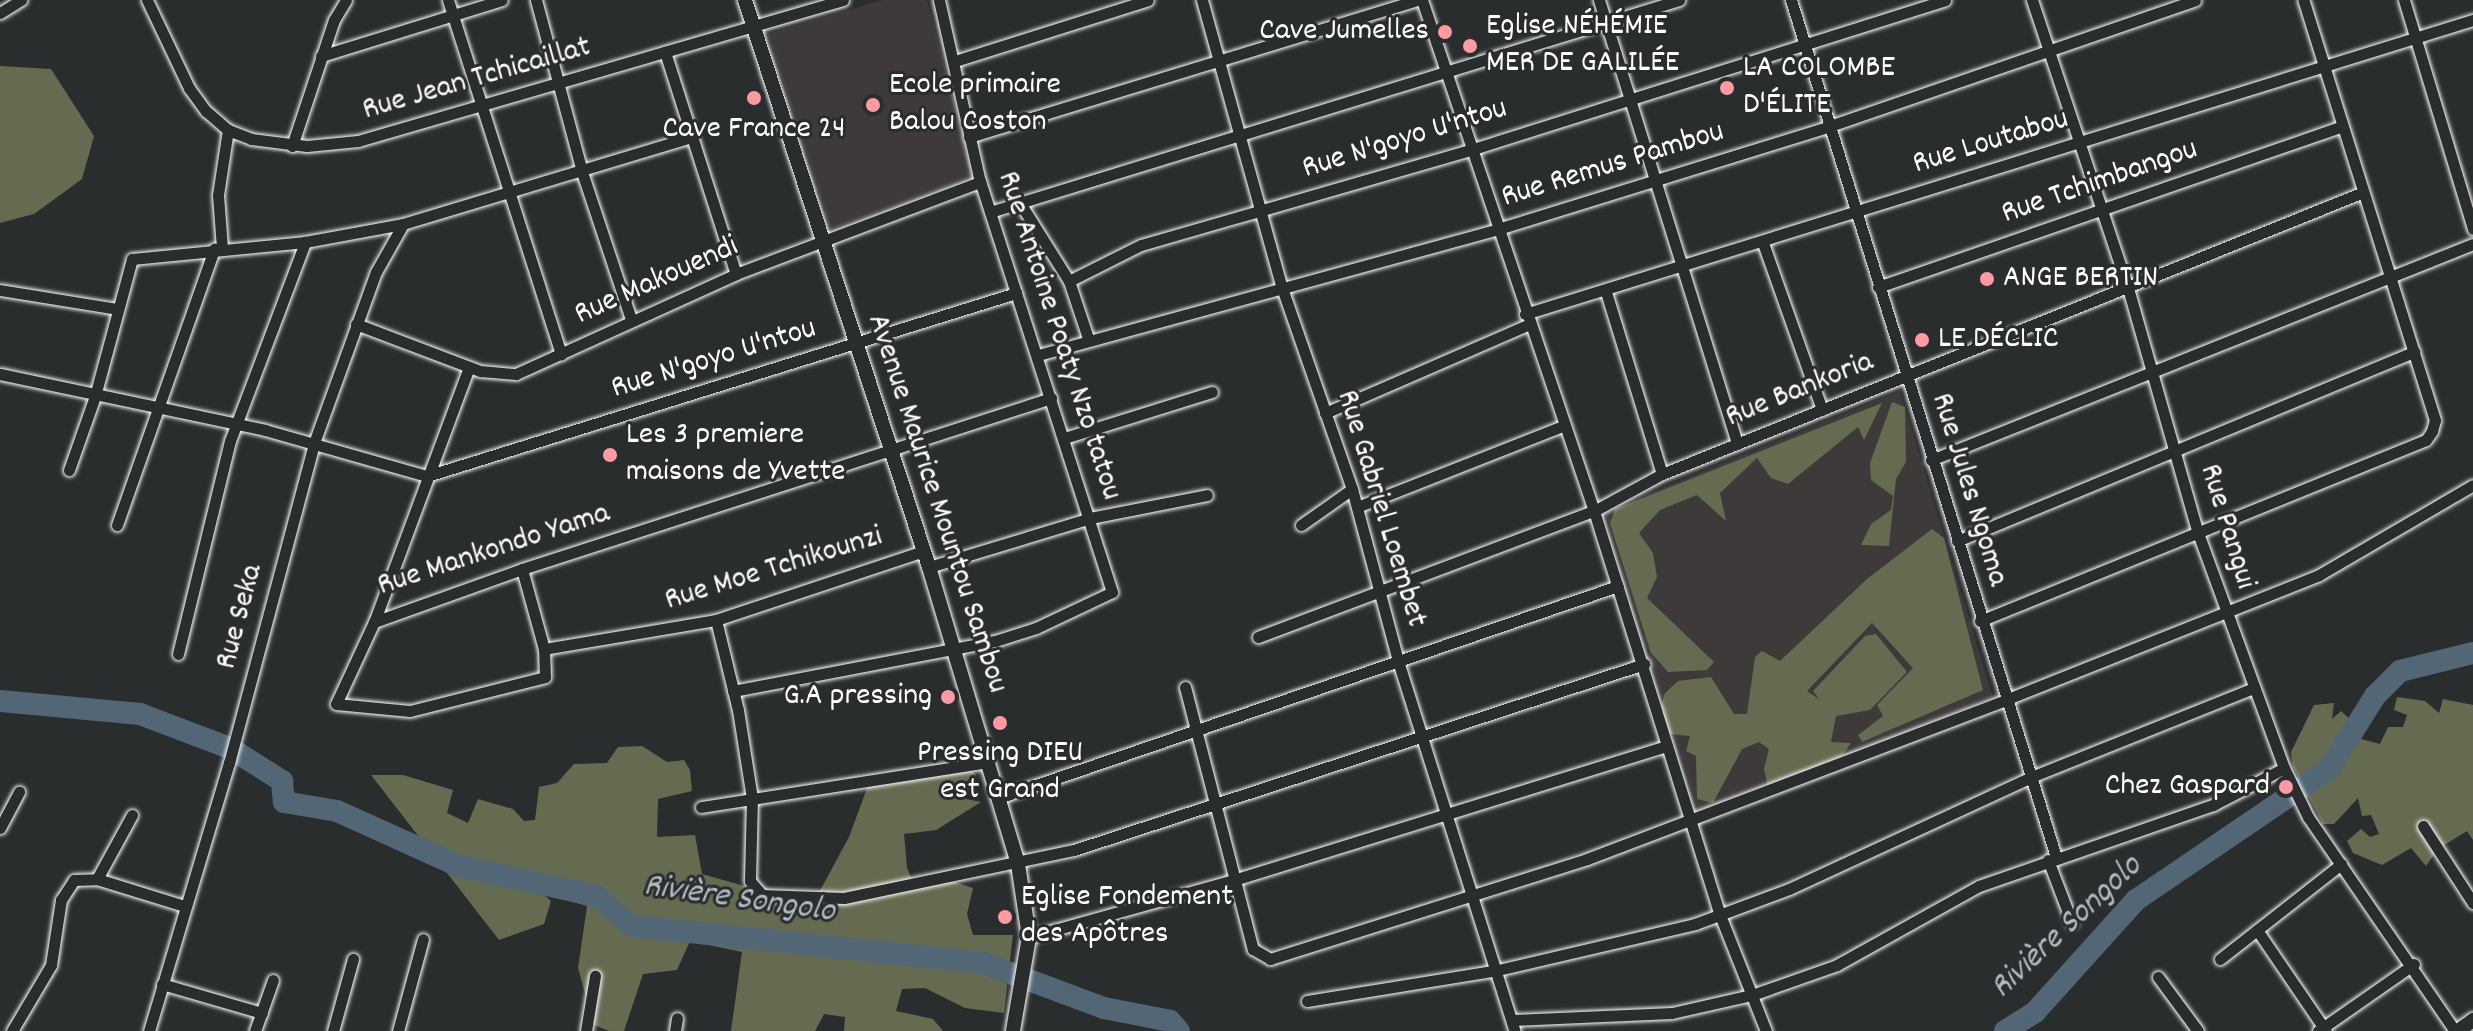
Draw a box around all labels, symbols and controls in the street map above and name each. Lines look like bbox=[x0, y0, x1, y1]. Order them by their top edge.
place label: Eglise NÉHÉMIE MER DE GALILÉE bbox=[1486, 9, 1679, 84]
place label: Cave Jumelles bbox=[1259, 13, 1429, 51]
marker: Cave Jumelles bbox=[1436, 23, 1454, 41]
street label: Rue Jean Tchicaillat bbox=[358, 29, 596, 131]
marker: Eglise NÉHÉMIE MER DE GALILÉE bbox=[1461, 37, 1479, 55]
place label: LA COLOMBE D'ÉLITE bbox=[1743, 51, 1895, 126]
place label: Ecole primaire Balou Coston bbox=[889, 68, 1061, 143]
marker: LA COLOMBE D'ÉLITE bbox=[1718, 79, 1736, 97]
marker: Cave France 24 bbox=[745, 89, 763, 107]
street label: Rue N'goyo U'ntou bbox=[1298, 91, 1512, 189]
marker: Ecole primaire Balou Coston bbox=[864, 96, 882, 114]
street label: Rue Loutabou bbox=[1909, 101, 2073, 185]
place label: Cave France 24 bbox=[662, 111, 846, 149]
street label: Rue Remus Pambou bbox=[1497, 114, 1729, 218]
street label: Rue Tchimbangou bbox=[1997, 132, 2203, 234]
street label: Rue Antoine Poaty Nzo tatou bbox=[987, 167, 1129, 505]
street label: Rue Makouendi bbox=[569, 229, 745, 335]
place label: ANGE BERTIN bbox=[2003, 260, 2158, 298]
marker: ANGE BERTIN bbox=[1978, 270, 1996, 288]
street label: Avenue Maurice Mountou Sambou bbox=[857, 310, 1015, 698]
street label: Rue N'goyo U'ntou bbox=[607, 311, 821, 409]
place label: LE DÉCLIC bbox=[1938, 321, 2059, 359]
marker: LE DÉCLIC bbox=[1913, 331, 1931, 349]
street label: Rue Bankoria bbox=[1721, 344, 1879, 438]
street label: Rue Gabriel Loembet bbox=[1326, 386, 1434, 632]
street label: Rue Jules Ngoma bbox=[1920, 389, 2016, 591]
place label: Les 3 premiere maisons de Yvette bbox=[626, 418, 845, 493]
marker: Les 3 premiere maisons de Yvette bbox=[601, 446, 619, 464]
street label: Rue Pangui bbox=[2189, 460, 2263, 594]
street label: Rue Mankondo Yama bbox=[373, 495, 615, 607]
street label: Rue Moe Tchikounzi bbox=[661, 519, 887, 621]
street label: Rue Seka bbox=[209, 560, 273, 674]
place label: G.A pressing bbox=[783, 678, 932, 716]
marker: G.A pressing bbox=[939, 688, 957, 706]
marker: Pressing DIEU est Grand bbox=[991, 714, 1009, 732]
place label: Pressing DIEU est Grand bbox=[917, 736, 1083, 811]
place label: Chez Gaspard bbox=[2105, 768, 2270, 806]
marker: Chez Gaspard bbox=[2277, 778, 2295, 796]
water label: Rivière Songolo bbox=[1983, 848, 2151, 1008]
water label: Rivière Songolo bbox=[641, 866, 837, 934]
place label: Eglise Fondement des Apôtres bbox=[1021, 880, 1233, 955]
marker: Eglise Fondement des Apôtres bbox=[996, 908, 1014, 926]

